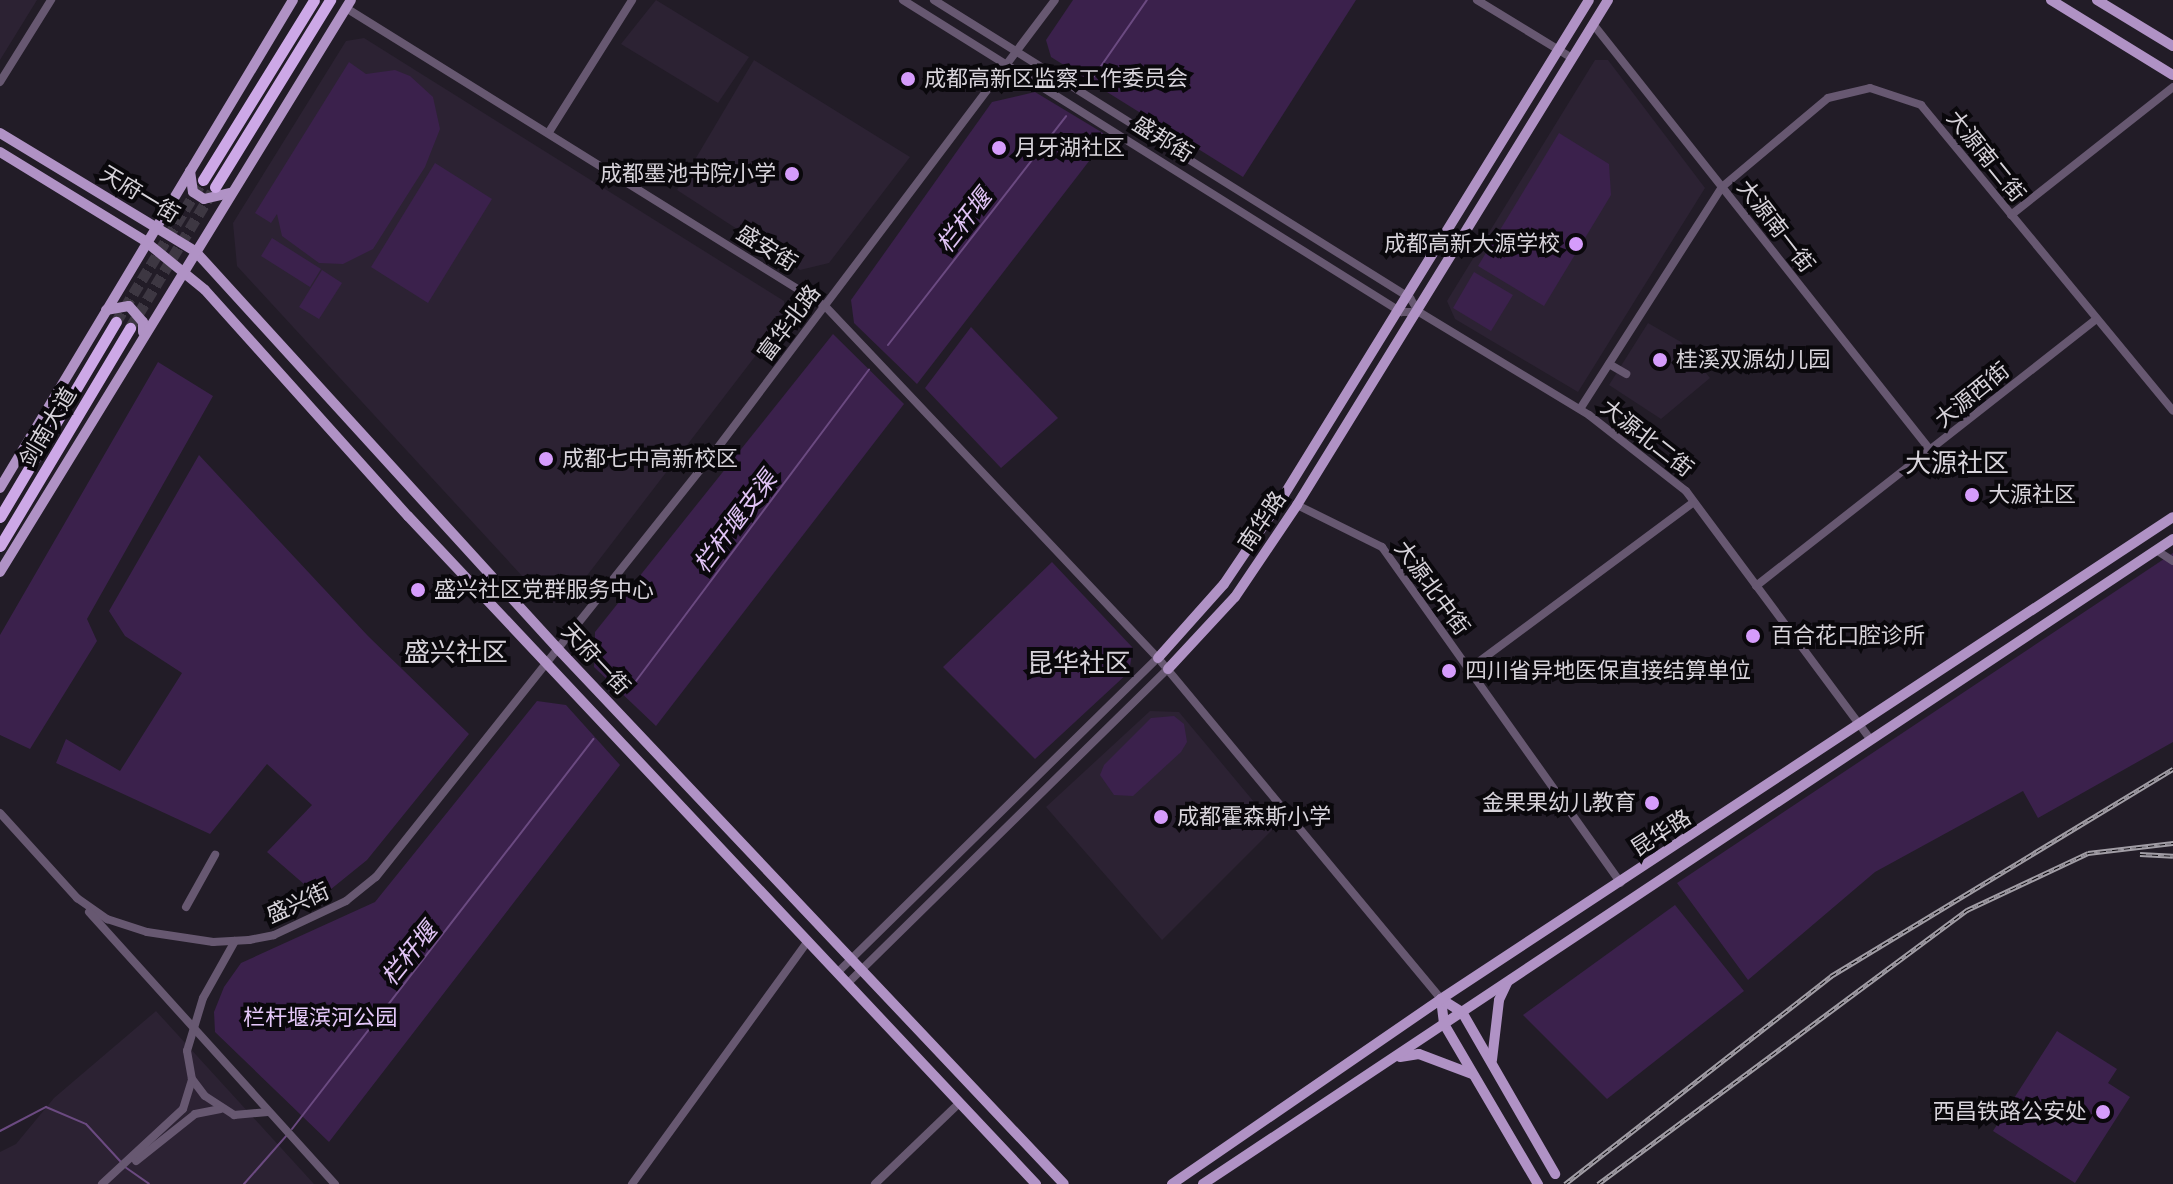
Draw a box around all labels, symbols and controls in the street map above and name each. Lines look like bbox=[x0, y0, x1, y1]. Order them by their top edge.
place label: 成都高新区监察工作委员会 bbox=[924, 66, 1188, 92]
marker: 成都高新区监察工作委员会 bbox=[899, 70, 917, 88]
street label: 大源南二街 bbox=[1941, 105, 2031, 207]
street label: 盛邦街 bbox=[1128, 110, 1198, 168]
place label: 月牙湖社区 bbox=[1015, 135, 1125, 161]
marker: 月牙湖社区 bbox=[990, 139, 1008, 157]
street label: 天府一街 bbox=[95, 160, 185, 228]
place label: 成都墨池书院小学 bbox=[600, 161, 776, 187]
marker: 成都墨池书院小学 bbox=[783, 165, 801, 183]
street label: 大源南一街 bbox=[1732, 175, 1820, 277]
water label: 栏杆堰 bbox=[930, 184, 998, 258]
street label: 盛安街 bbox=[732, 219, 802, 277]
place label: 成都高新大源学校 bbox=[1384, 231, 1560, 257]
marker: 成都高新大源学校 bbox=[1567, 235, 1585, 253]
street label: 富华北路 bbox=[752, 280, 826, 366]
place label: 桂溪双源幼儿园 bbox=[1676, 347, 1830, 373]
marker: 桂溪双源幼儿园 bbox=[1651, 351, 1669, 369]
street label: 大源西街 bbox=[1929, 357, 2015, 433]
street label: 剑南大道 bbox=[14, 382, 82, 472]
street label: 大源北二街 bbox=[1596, 394, 1698, 482]
place label: 成都七中高新校区 bbox=[562, 446, 738, 472]
district label: 大源社区 bbox=[1905, 448, 2009, 480]
marker: 成都七中高新校区 bbox=[537, 450, 555, 468]
water label: 栏杆堰支渠 bbox=[687, 465, 783, 579]
place label: 大源社区 bbox=[1988, 482, 2076, 508]
street label: 南华路 bbox=[1233, 486, 1291, 556]
marker: 大源社区 bbox=[1963, 486, 1981, 504]
street label: 大源北中街 bbox=[1389, 536, 1475, 640]
place label: 盛兴社区党群服务中心 bbox=[434, 577, 654, 603]
marker: 盛兴社区党群服务中心 bbox=[409, 581, 427, 599]
street label: 天府一街 bbox=[556, 618, 636, 700]
place label: 百合花口腔诊所 bbox=[1771, 623, 1925, 649]
marker: 百合花口腔诊所 bbox=[1742, 625, 1764, 647]
district label: 盛兴社区 bbox=[404, 637, 508, 669]
district label: 昆华社区 bbox=[1027, 648, 1131, 680]
place label: 四川省异地医保直接结算单位 bbox=[1465, 658, 1751, 684]
marker: 四川省异地医保直接结算单位 bbox=[1440, 662, 1458, 680]
place label: 金果果幼儿教育 bbox=[1482, 790, 1636, 816]
marker: 金果果幼儿教育 bbox=[1643, 794, 1661, 812]
place label: 成都霍森斯小学 bbox=[1177, 804, 1331, 830]
street label: 昆华路 bbox=[1626, 804, 1696, 862]
marker: 成都霍森斯小学 bbox=[1152, 808, 1170, 826]
street label: 盛兴街 bbox=[262, 878, 334, 928]
water label: 栏杆堰 bbox=[375, 917, 443, 991]
park label: 栏杆堰滨河公园 bbox=[243, 1005, 397, 1031]
place label: 西昌铁路公安处 bbox=[1933, 1099, 2087, 1125]
marker: 西昌铁路公安处 bbox=[2094, 1103, 2112, 1121]

